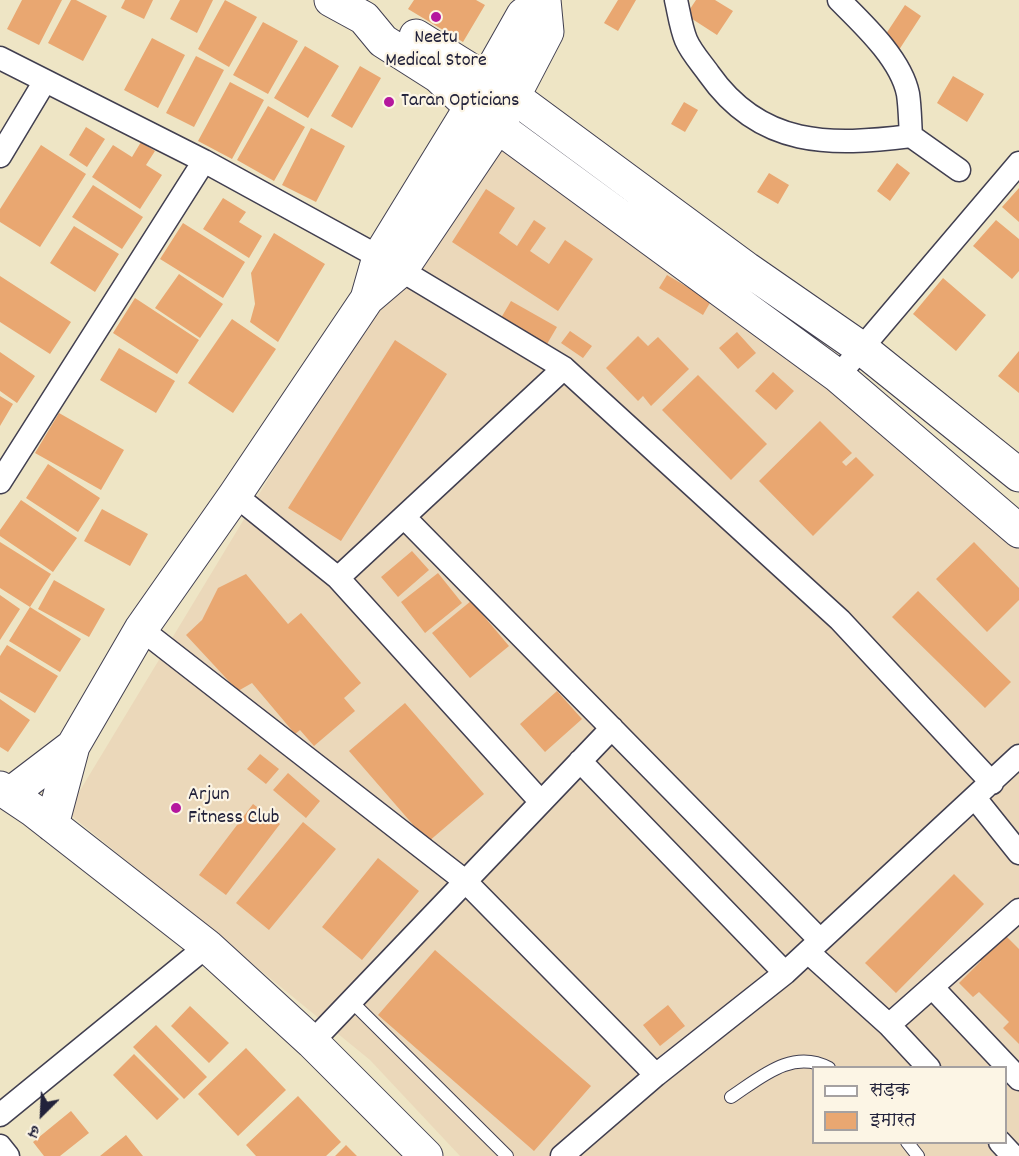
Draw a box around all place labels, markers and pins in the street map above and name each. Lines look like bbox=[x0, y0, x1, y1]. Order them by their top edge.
marker: Neetu Medical Store bbox=[429, 10, 443, 24]
place label: Neetu Medical Store bbox=[385, 27, 487, 74]
place label: Taran Opticians bbox=[401, 90, 519, 114]
marker: Taran Opticians bbox=[382, 95, 396, 109]
place label: Arjun Fitness Club bbox=[188, 784, 279, 831]
marker: Arjun Fitness Club bbox=[169, 801, 183, 815]

